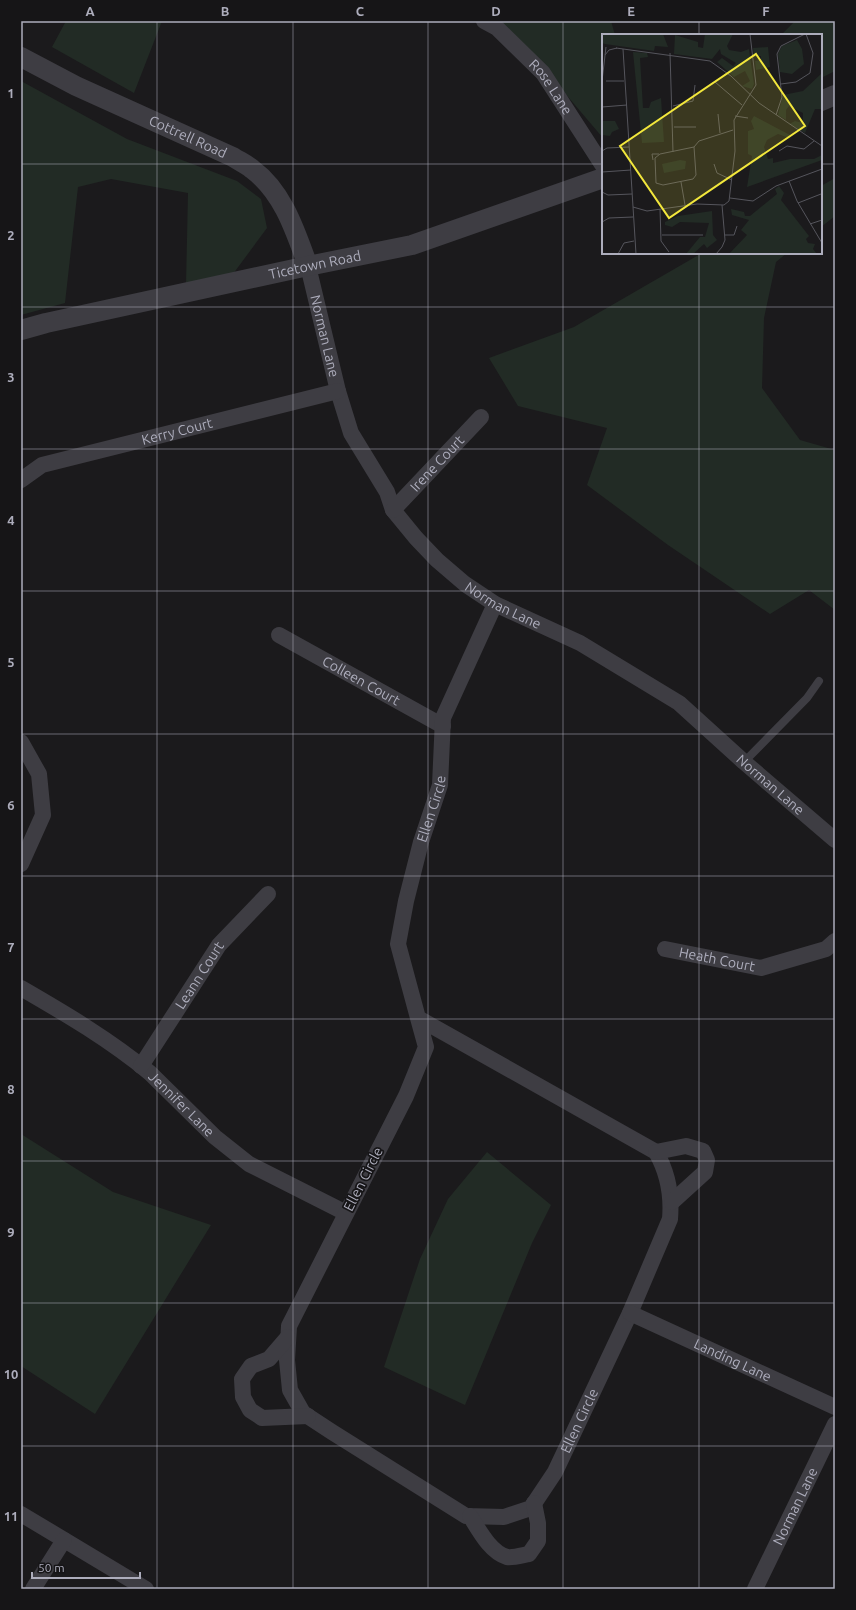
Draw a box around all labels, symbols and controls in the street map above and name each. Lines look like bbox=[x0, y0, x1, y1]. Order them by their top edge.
text: A bbox=[85, 4, 95, 18]
text: B bbox=[221, 4, 230, 18]
text: C bbox=[356, 4, 365, 18]
text: D bbox=[491, 4, 501, 18]
text: E bbox=[627, 4, 635, 18]
text: F bbox=[762, 4, 770, 18]
inset map bbox=[602, 34, 822, 254]
street label: Rose Lane bbox=[526, 56, 576, 118]
text: 1 bbox=[7, 86, 15, 100]
street label: Cottrell Road bbox=[146, 112, 229, 161]
text: 2 bbox=[7, 228, 15, 242]
street label: Ticetown Road bbox=[267, 248, 362, 282]
street label: Norman Lane bbox=[307, 293, 342, 379]
text: 3 bbox=[7, 370, 15, 384]
street label: Kerry Court bbox=[140, 415, 215, 448]
street label: Irene Court bbox=[407, 432, 468, 495]
text: 4 bbox=[7, 513, 15, 527]
street label: Norman Lane bbox=[462, 578, 544, 632]
street label: Colleen Court bbox=[320, 653, 403, 709]
text: 5 bbox=[7, 655, 15, 669]
street label: Norman Lane bbox=[733, 751, 808, 818]
street label: Ellen Circle bbox=[413, 775, 448, 844]
text: 6 bbox=[7, 798, 15, 812]
street label: Leann Court bbox=[172, 938, 227, 1012]
text: 7 bbox=[7, 940, 15, 954]
street label: Heath Court bbox=[678, 944, 757, 975]
street label: Jennifer Lane bbox=[145, 1068, 218, 1140]
text: 8 bbox=[7, 1082, 15, 1096]
street label: Ellen Circle bbox=[340, 1144, 386, 1214]
text: 9 bbox=[7, 1225, 15, 1239]
street label: Landing Lane bbox=[692, 1335, 774, 1385]
text: 10 bbox=[4, 1367, 18, 1381]
street label: Ellen Circle bbox=[557, 1386, 601, 1455]
street label: Norman Lane bbox=[770, 1465, 821, 1548]
text: 11 bbox=[4, 1509, 18, 1523]
scale bar bbox=[32, 1554, 140, 1580]
text: 50 m bbox=[38, 1561, 65, 1574]

